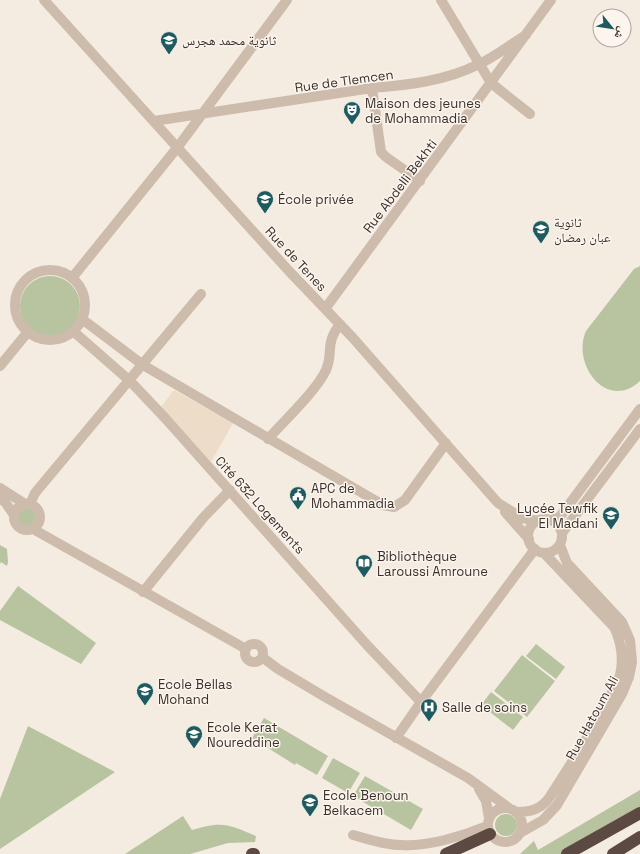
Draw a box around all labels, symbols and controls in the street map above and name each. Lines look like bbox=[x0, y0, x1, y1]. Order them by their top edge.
north arrow bbox=[592, 8, 632, 48]
text: ش bbox=[611, 24, 630, 42]
school or university icon: ثانوية محمد هجرس bbox=[159, 30, 179, 55]
place label: ثانوية محمد هجرس bbox=[182, 32, 277, 49]
street label: Rue de Tlemcen bbox=[294, 66, 394, 96]
place label: Maison des jeunes de Mohammadia bbox=[365, 95, 481, 127]
theatre icon: Maison des jeunes de Mohammadia bbox=[342, 100, 362, 125]
street label: Rue Abdelli Bekhti bbox=[359, 136, 441, 236]
school or university icon: École privée bbox=[255, 189, 275, 214]
place label: École privée bbox=[278, 191, 354, 208]
place label: ثانوية عبان رمضان bbox=[554, 214, 611, 246]
school or university icon: ثانوية عبان رمضان bbox=[531, 219, 551, 244]
street label: Rue de Tenes bbox=[262, 223, 331, 295]
street label: Cité 632 Logements bbox=[212, 453, 309, 558]
place label: APC de Mohammadia bbox=[311, 480, 395, 512]
public building icon: APC de Mohammadia bbox=[288, 485, 308, 510]
place label: Lycée Tewfik El Madani bbox=[517, 500, 598, 532]
school or university icon: Lycée Tewfik El Madani bbox=[601, 505, 621, 530]
place label: Bibliothèque Laroussi Amroune bbox=[377, 548, 488, 580]
library icon: Bibliothèque Laroussi Amroune bbox=[354, 553, 374, 578]
street label: Rue Hatoum Ali bbox=[562, 673, 622, 763]
place label: Ecole Bellas Mohand bbox=[158, 676, 232, 708]
school or university icon: Ecole Bellas Mohand bbox=[135, 681, 155, 706]
hospital icon: Salle de soins bbox=[419, 697, 439, 722]
place label: Salle de soins bbox=[442, 699, 527, 716]
place label: Ecole Kerat Noureddine bbox=[207, 719, 280, 751]
school or university icon: Ecole Kerat Noureddine bbox=[184, 724, 204, 749]
place label: Ecole Benoun Belkacem bbox=[323, 787, 409, 819]
school or university icon: Ecole Benoun Belkacem bbox=[300, 792, 320, 817]

